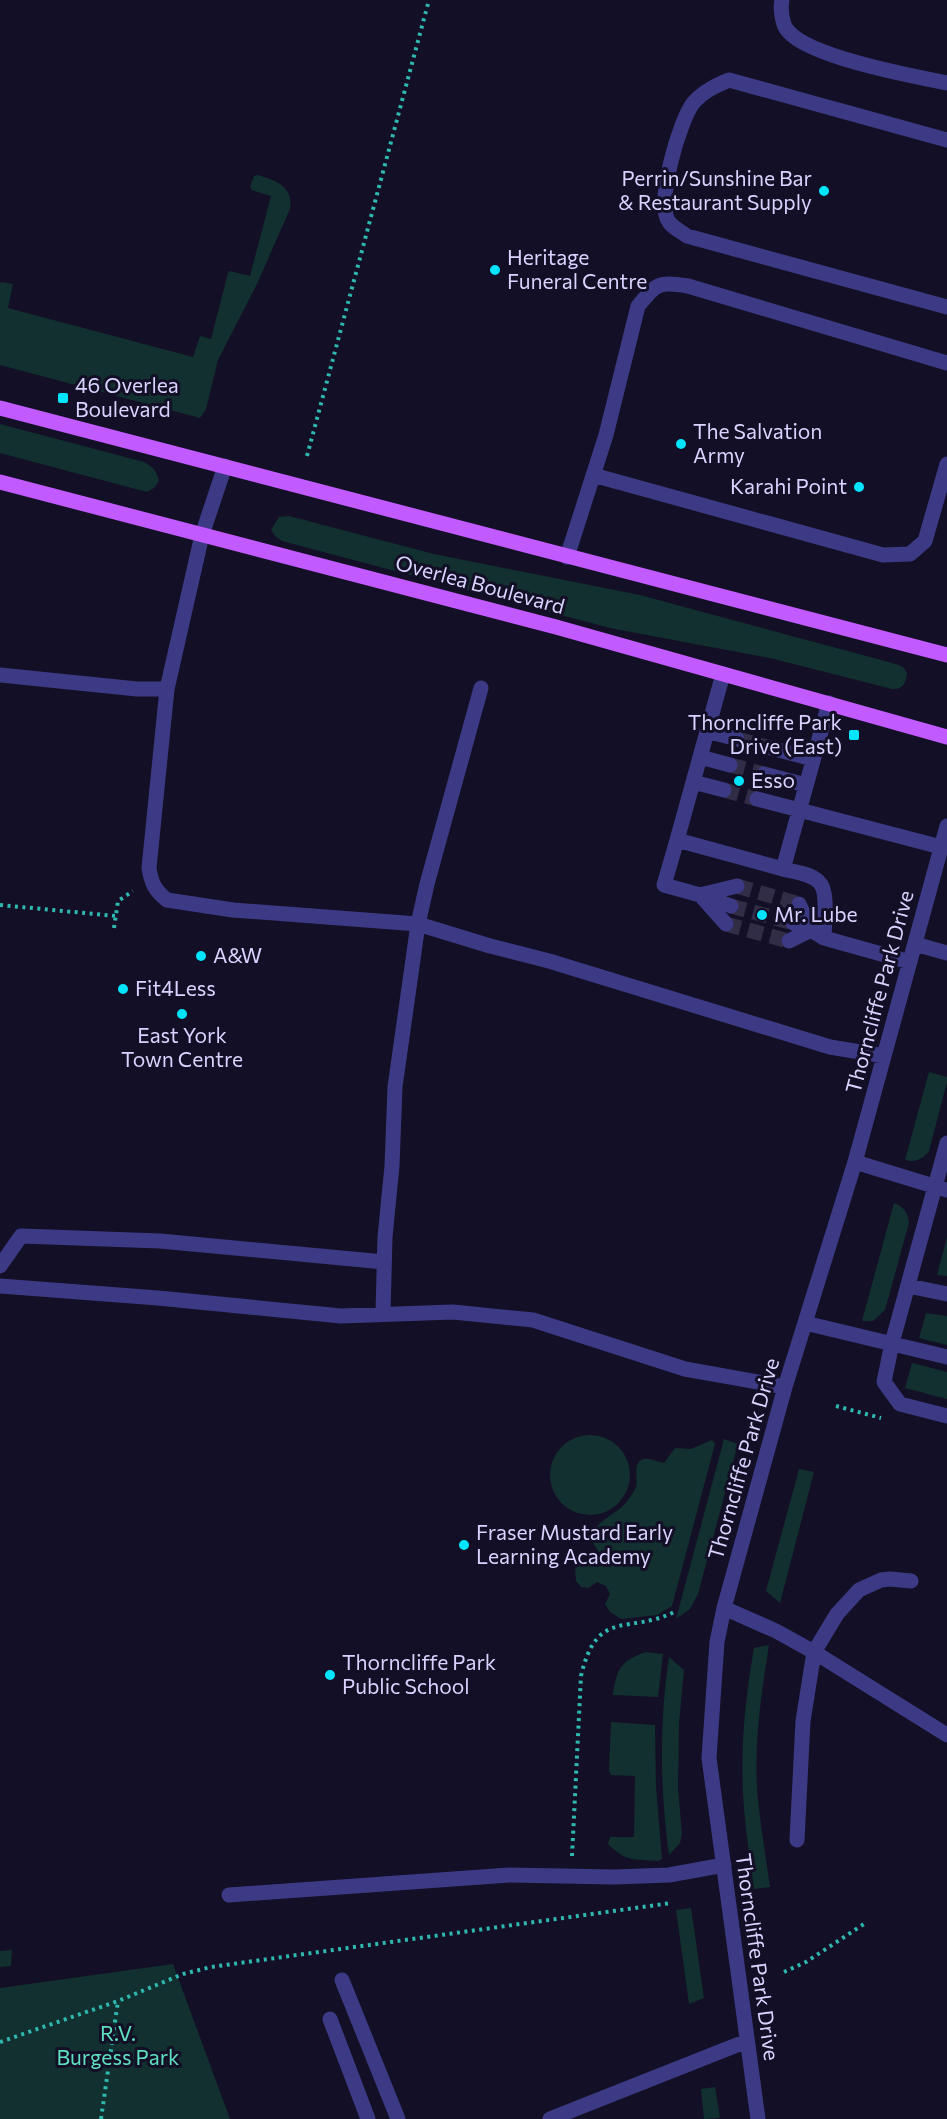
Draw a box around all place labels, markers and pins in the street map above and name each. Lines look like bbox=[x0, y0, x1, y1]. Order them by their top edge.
place label: Perrin/Sunshine Bar & Restaurant Supply bbox=[618, 165, 812, 214]
marker: Perrin/Sunshine Bar & Restaurant Supply bbox=[817, 184, 831, 198]
place label: Heritage Funeral Centre bbox=[507, 244, 647, 293]
marker: Heritage Funeral Centre bbox=[488, 263, 502, 277]
place label: 46 Overlea Boulevard bbox=[75, 372, 179, 421]
marker: 46 Overlea Boulevard bbox=[56, 391, 70, 405]
place label: The Salvation Army bbox=[693, 418, 822, 467]
marker: The Salvation Army bbox=[674, 437, 688, 451]
place label: Karahi Point bbox=[730, 473, 847, 498]
marker: Karahi Point bbox=[852, 480, 866, 494]
place label: Thorncliffe Park Drive (East) bbox=[688, 709, 842, 758]
marker: Thorncliffe Park Drive (East) bbox=[847, 728, 861, 742]
place label: Esso bbox=[751, 767, 795, 792]
marker: Esso bbox=[732, 774, 746, 788]
place label: Mr. Lube bbox=[774, 901, 858, 926]
marker: Mr. Lube bbox=[755, 908, 769, 922]
place label: A&W bbox=[213, 942, 262, 967]
marker: A&W bbox=[194, 949, 208, 963]
place label: Fit4Less bbox=[135, 975, 216, 1000]
marker: Fit4Less bbox=[116, 982, 130, 996]
marker: East York Town Centre bbox=[175, 1007, 189, 1021]
place label: East York Town Centre bbox=[121, 1022, 243, 1071]
place label: Fraser Mustard Early Learning Academy bbox=[476, 1519, 673, 1568]
marker: Fraser Mustard Early Learning Academy bbox=[457, 1538, 471, 1552]
place label: Thorncliffe Park Public School bbox=[342, 1649, 496, 1698]
marker: Thorncliffe Park Public School bbox=[323, 1668, 337, 1682]

